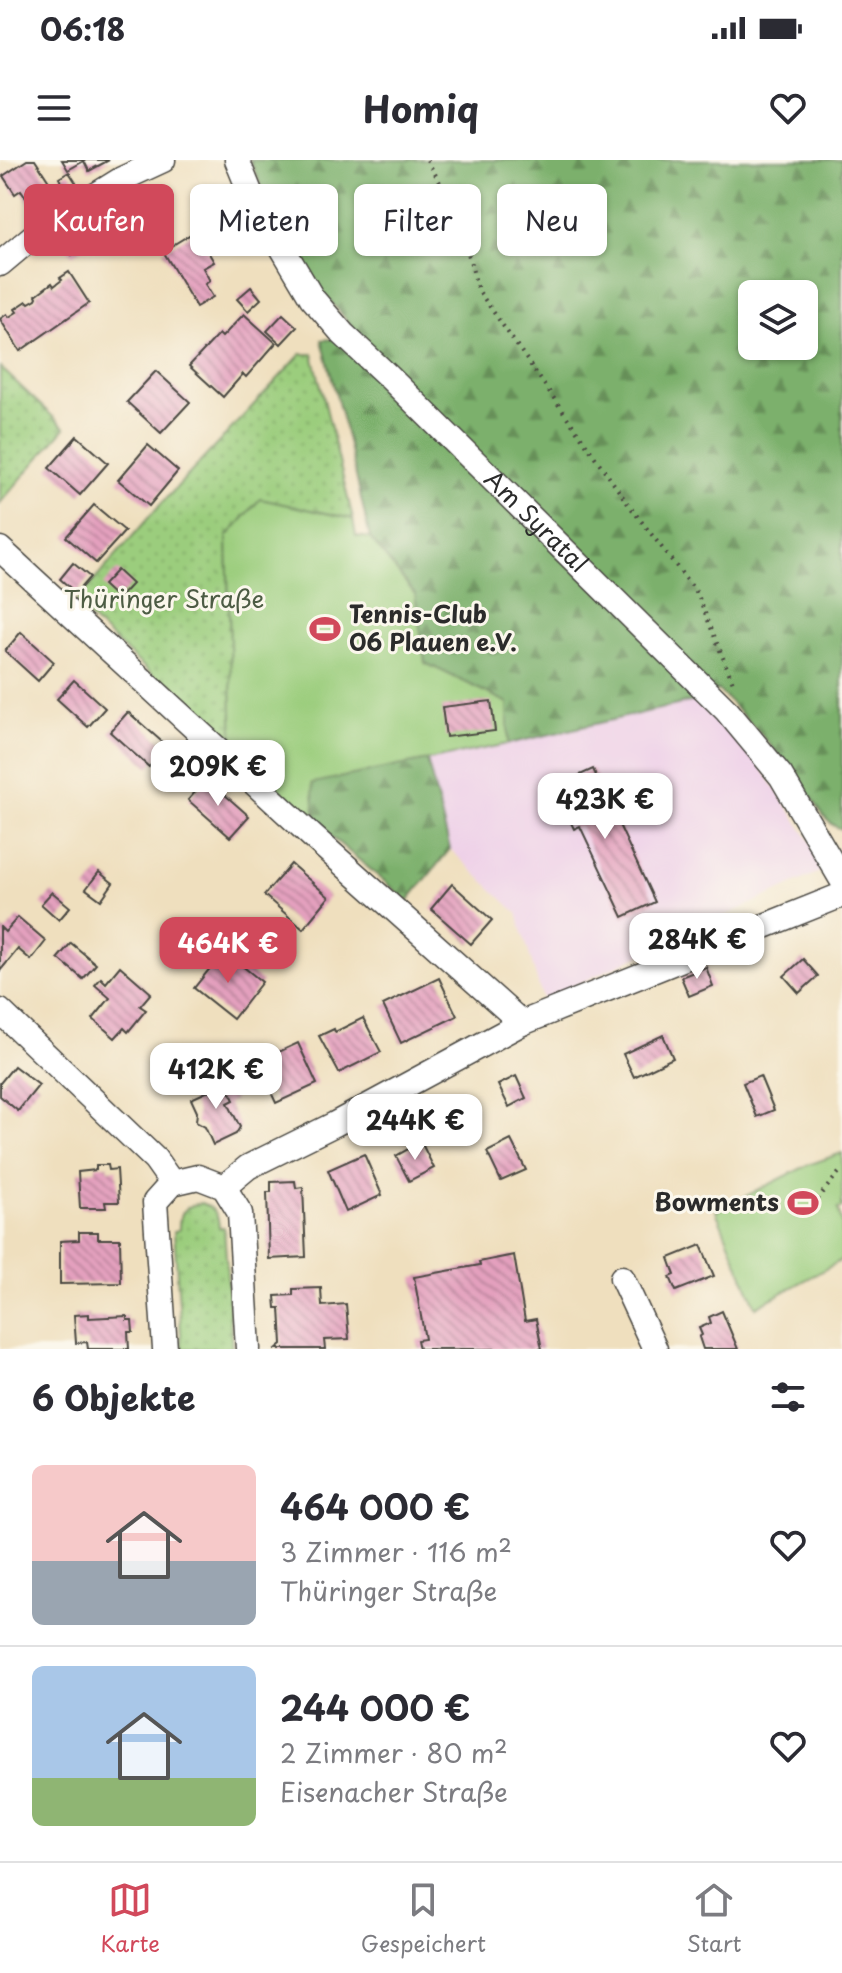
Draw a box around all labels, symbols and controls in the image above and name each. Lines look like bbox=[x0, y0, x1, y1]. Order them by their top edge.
text: 06:18 bbox=[40, 6, 125, 51]
text: Homiq bbox=[363, 81, 479, 135]
icon: menu bbox=[32, 86, 76, 130]
icon: heart bbox=[766, 86, 810, 130]
chip: Kaufen bbox=[24, 184, 174, 256]
chip: Mieten bbox=[190, 184, 338, 256]
chip: Filter bbox=[354, 184, 481, 256]
chip: Neu bbox=[497, 184, 607, 256]
map controls bbox=[738, 280, 818, 360]
button: layers bbox=[738, 280, 818, 360]
street label: Am Syratal bbox=[477, 461, 597, 580]
park label: Thüringer Straße bbox=[64, 580, 264, 616]
place label: Tennis-Club 06 Plauen e.V. bbox=[349, 595, 517, 659]
sports icon: Tennis-Club 06 Plauen e.V. bbox=[308, 612, 342, 646]
pin: 209K € bbox=[153, 740, 283, 808]
text: 209K € bbox=[169, 746, 267, 785]
pin: 423K € bbox=[540, 773, 670, 841]
text: 423K € bbox=[556, 779, 654, 818]
pin: 284K € bbox=[632, 913, 762, 981]
pin: 464K € bbox=[163, 917, 293, 985]
text: 284K € bbox=[647, 919, 747, 958]
text: 464K € bbox=[178, 923, 278, 962]
pin: 412K € bbox=[151, 1043, 281, 1111]
text: 412K € bbox=[168, 1049, 264, 1088]
pin: 244K € bbox=[350, 1094, 480, 1162]
text: 244K € bbox=[365, 1100, 465, 1139]
place label: Bowments bbox=[654, 1183, 779, 1219]
sports icon: Bowments bbox=[786, 1186, 820, 1220]
text: 6 Objekte bbox=[32, 1371, 195, 1423]
icon: filters bbox=[766, 1375, 810, 1419]
text: 464 000 € bbox=[280, 1480, 470, 1532]
icon: home bbox=[96, 1497, 192, 1593]
icon: heart bbox=[766, 1523, 810, 1567]
text: 3 Zimmer · 116 m² bbox=[280, 1532, 512, 1571]
text: Thüringer Straße bbox=[280, 1571, 497, 1610]
text: 244 000 € bbox=[280, 1681, 471, 1733]
icon: home bbox=[96, 1698, 192, 1794]
icon: heart bbox=[766, 1724, 810, 1768]
text: 2 Zimmer · 80 m² bbox=[280, 1733, 508, 1772]
text: Eisenacher Straße bbox=[280, 1772, 508, 1811]
tab: Karte bbox=[100, 1878, 160, 1959]
tab: Gespeichert bbox=[361, 1878, 486, 1959]
tab: Start bbox=[687, 1878, 742, 1959]

